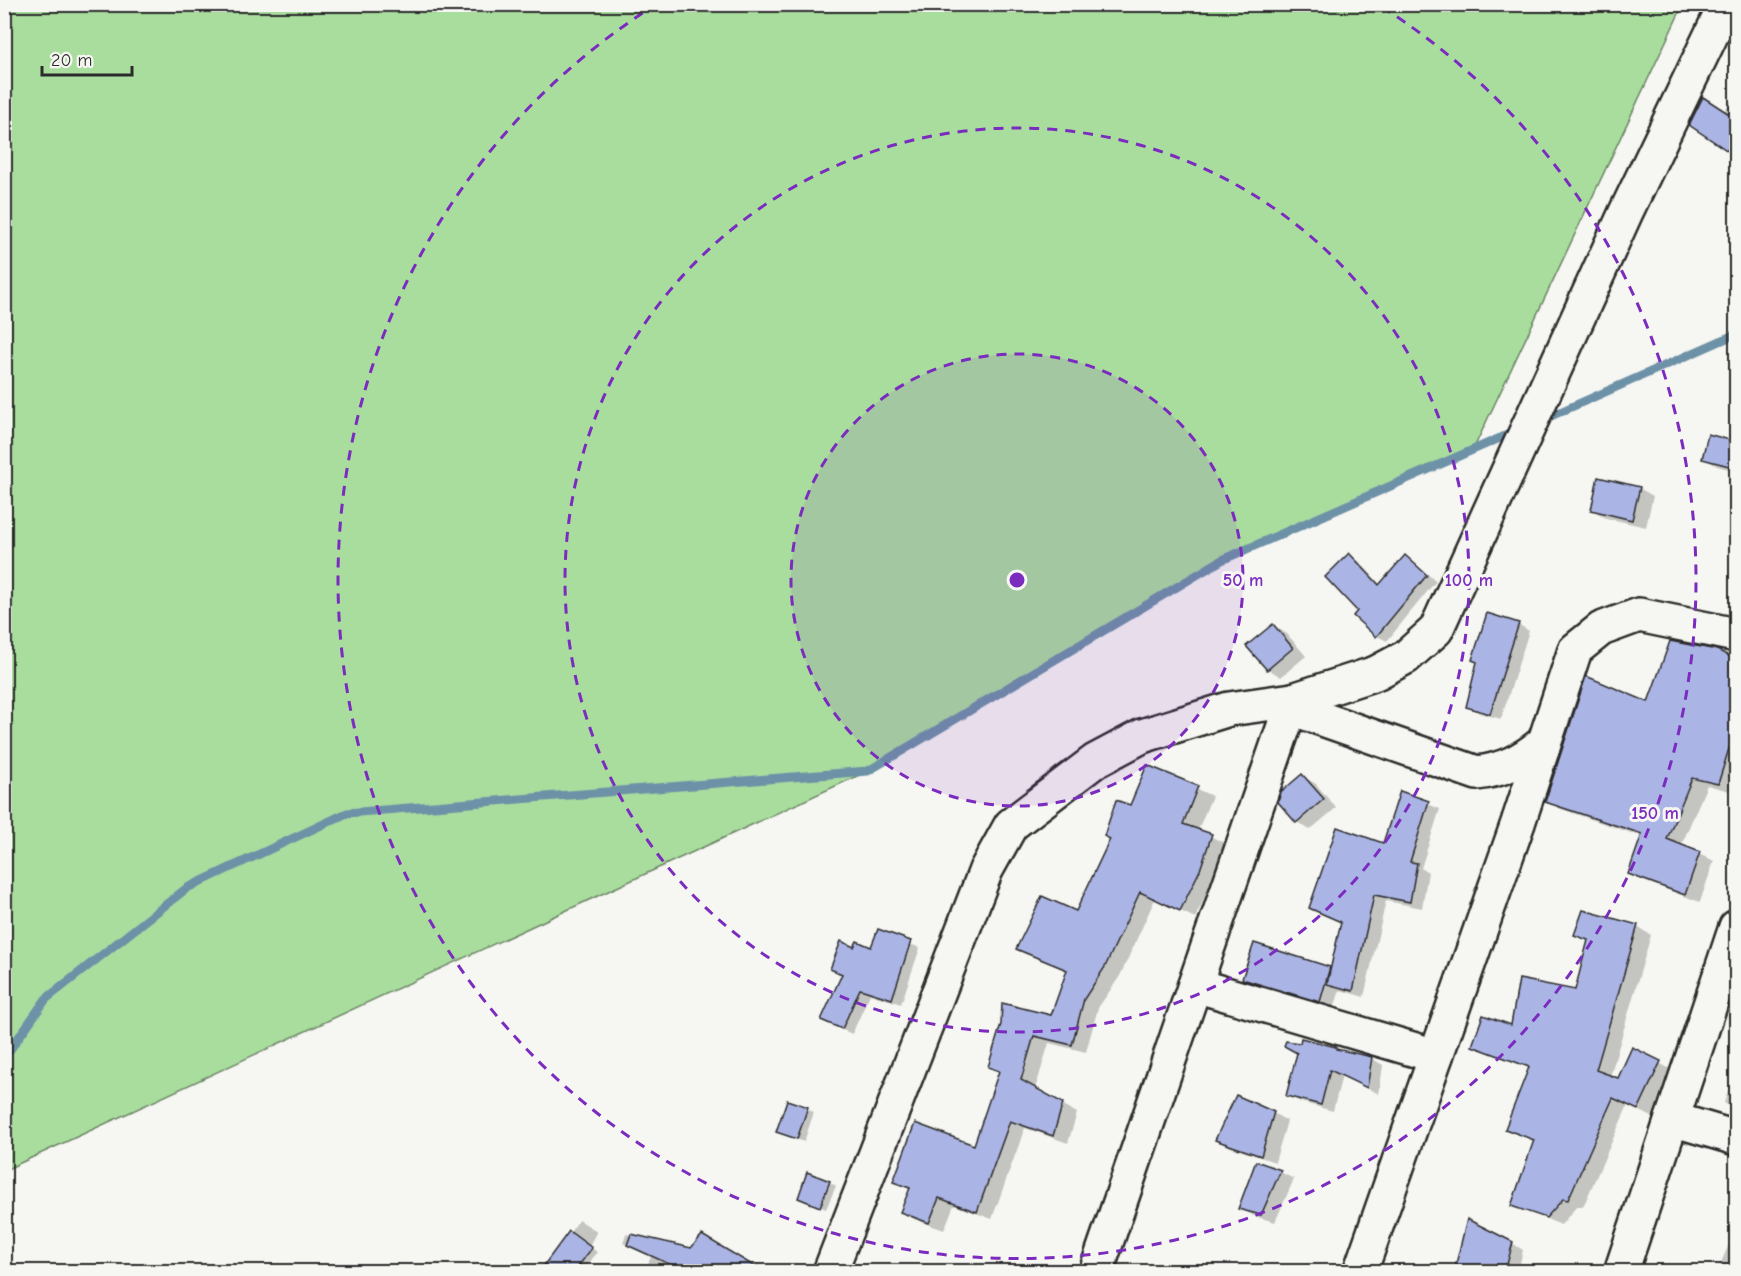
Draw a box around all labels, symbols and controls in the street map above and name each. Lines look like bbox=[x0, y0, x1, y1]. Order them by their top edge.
scale bar bbox=[42, 39, 132, 77]
text: 20 m bbox=[51, 50, 92, 71]
centre of rings bbox=[1007, 570, 1027, 590]
text: 50 m bbox=[1223, 570, 1263, 591]
text: 100 m bbox=[1445, 570, 1493, 591]
text: 150 m bbox=[1631, 803, 1679, 824]

